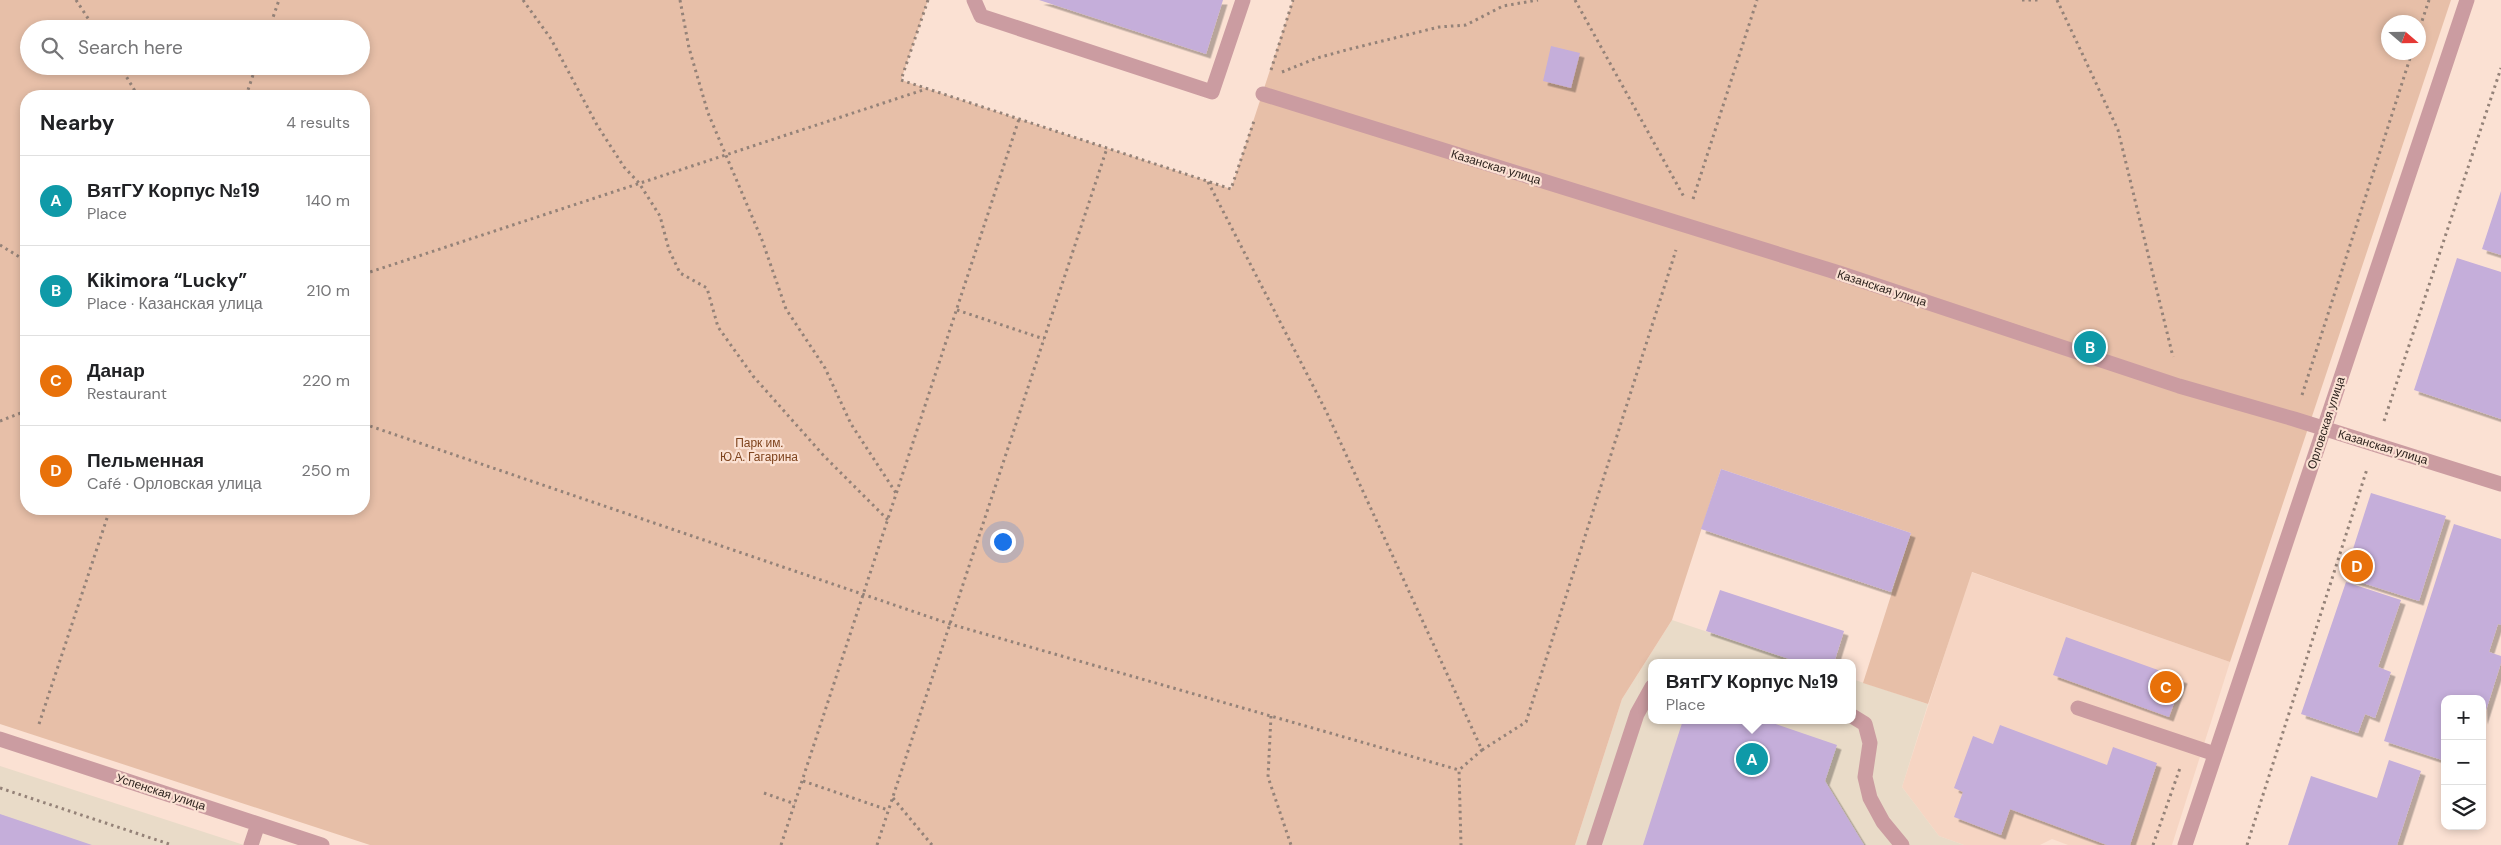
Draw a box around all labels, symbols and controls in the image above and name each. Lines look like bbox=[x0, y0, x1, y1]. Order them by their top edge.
north arrow bbox=[2381, 15, 2426, 60]
search box bbox=[20, 20, 370, 75]
icon: search bbox=[38, 34, 66, 62]
text: Search here bbox=[78, 35, 183, 60]
text: Nearby bbox=[40, 109, 114, 137]
text: 4 results bbox=[286, 112, 350, 133]
street label: Казанская улица bbox=[1449, 146, 1543, 188]
text: ВятГУ Корпус №19 bbox=[87, 178, 260, 203]
text: A bbox=[50, 190, 62, 211]
text: 140 m bbox=[306, 190, 350, 211]
text: Place bbox=[87, 203, 127, 224]
street label: Казанская улица bbox=[1835, 266, 1929, 310]
text: Kikimora “Lucky” bbox=[87, 268, 247, 293]
text: B bbox=[51, 280, 61, 301]
text: 210 m bbox=[306, 280, 350, 301]
text: Place · Казанская улица bbox=[87, 293, 263, 314]
pin: B bbox=[2074, 328, 2106, 366]
text: Данар bbox=[87, 358, 145, 383]
text: C bbox=[50, 370, 62, 391]
text: 220 m bbox=[302, 370, 350, 391]
street label: Орловская улица bbox=[2303, 374, 2349, 471]
text: Restaurant bbox=[87, 383, 167, 404]
street label: Казанская улица bbox=[2336, 426, 2430, 468]
park label: Парк им. Ю.А. Гагарина bbox=[720, 435, 798, 465]
text: Пельменная bbox=[87, 448, 204, 473]
text: D bbox=[50, 460, 62, 481]
text: 250 m bbox=[302, 460, 350, 481]
text: Café · Орловская улица bbox=[87, 473, 262, 494]
your location bbox=[990, 529, 1016, 555]
pin: D bbox=[2341, 547, 2373, 585]
popup bbox=[1648, 659, 1856, 724]
pin: C bbox=[2150, 668, 2182, 706]
text: ВятГУ Корпус №19 bbox=[1666, 669, 1838, 694]
text: Place bbox=[1666, 694, 1705, 715]
map controls bbox=[2441, 695, 2486, 830]
button: + bbox=[2441, 695, 2486, 740]
pin: A bbox=[1736, 740, 1768, 778]
button: − bbox=[2441, 740, 2486, 785]
street label: Успенская улица bbox=[114, 770, 208, 814]
button: layers bbox=[2441, 785, 2486, 830]

